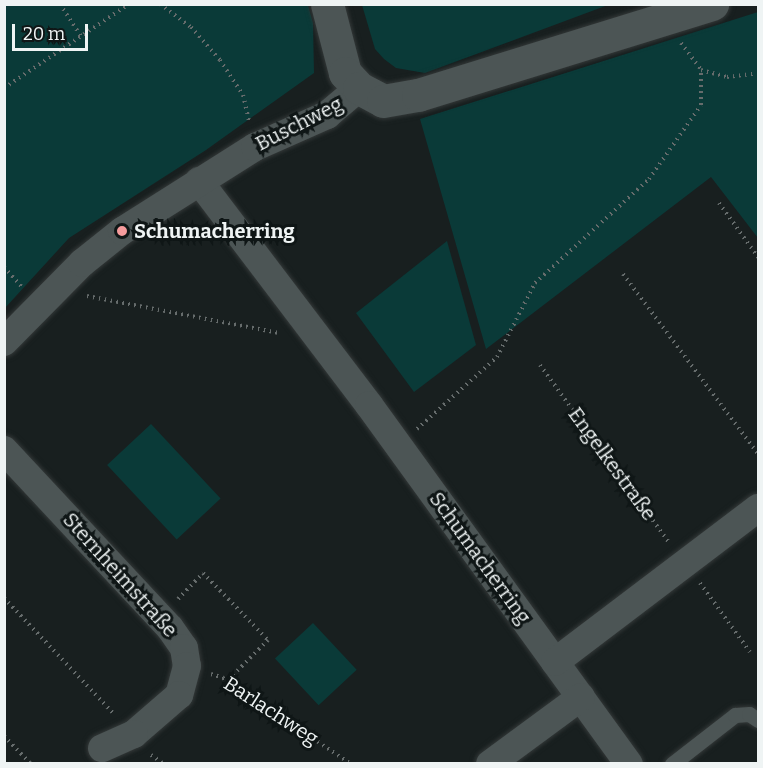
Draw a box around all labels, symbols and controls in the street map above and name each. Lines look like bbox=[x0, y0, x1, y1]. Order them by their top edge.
scale bar bbox=[15, 12, 92, 50]
text: 20 m bbox=[23, 23, 65, 45]
street label: Buschweg bbox=[252, 92, 346, 156]
place label: Schumacherring bbox=[134, 219, 295, 243]
marker: Schumacherring bbox=[115, 224, 129, 238]
street label: Engelkestraße bbox=[563, 403, 661, 525]
street label: Schumacherring bbox=[424, 488, 536, 628]
street label: Sternheimstraße bbox=[58, 508, 182, 642]
street label: Barlachweg bbox=[219, 672, 323, 750]

